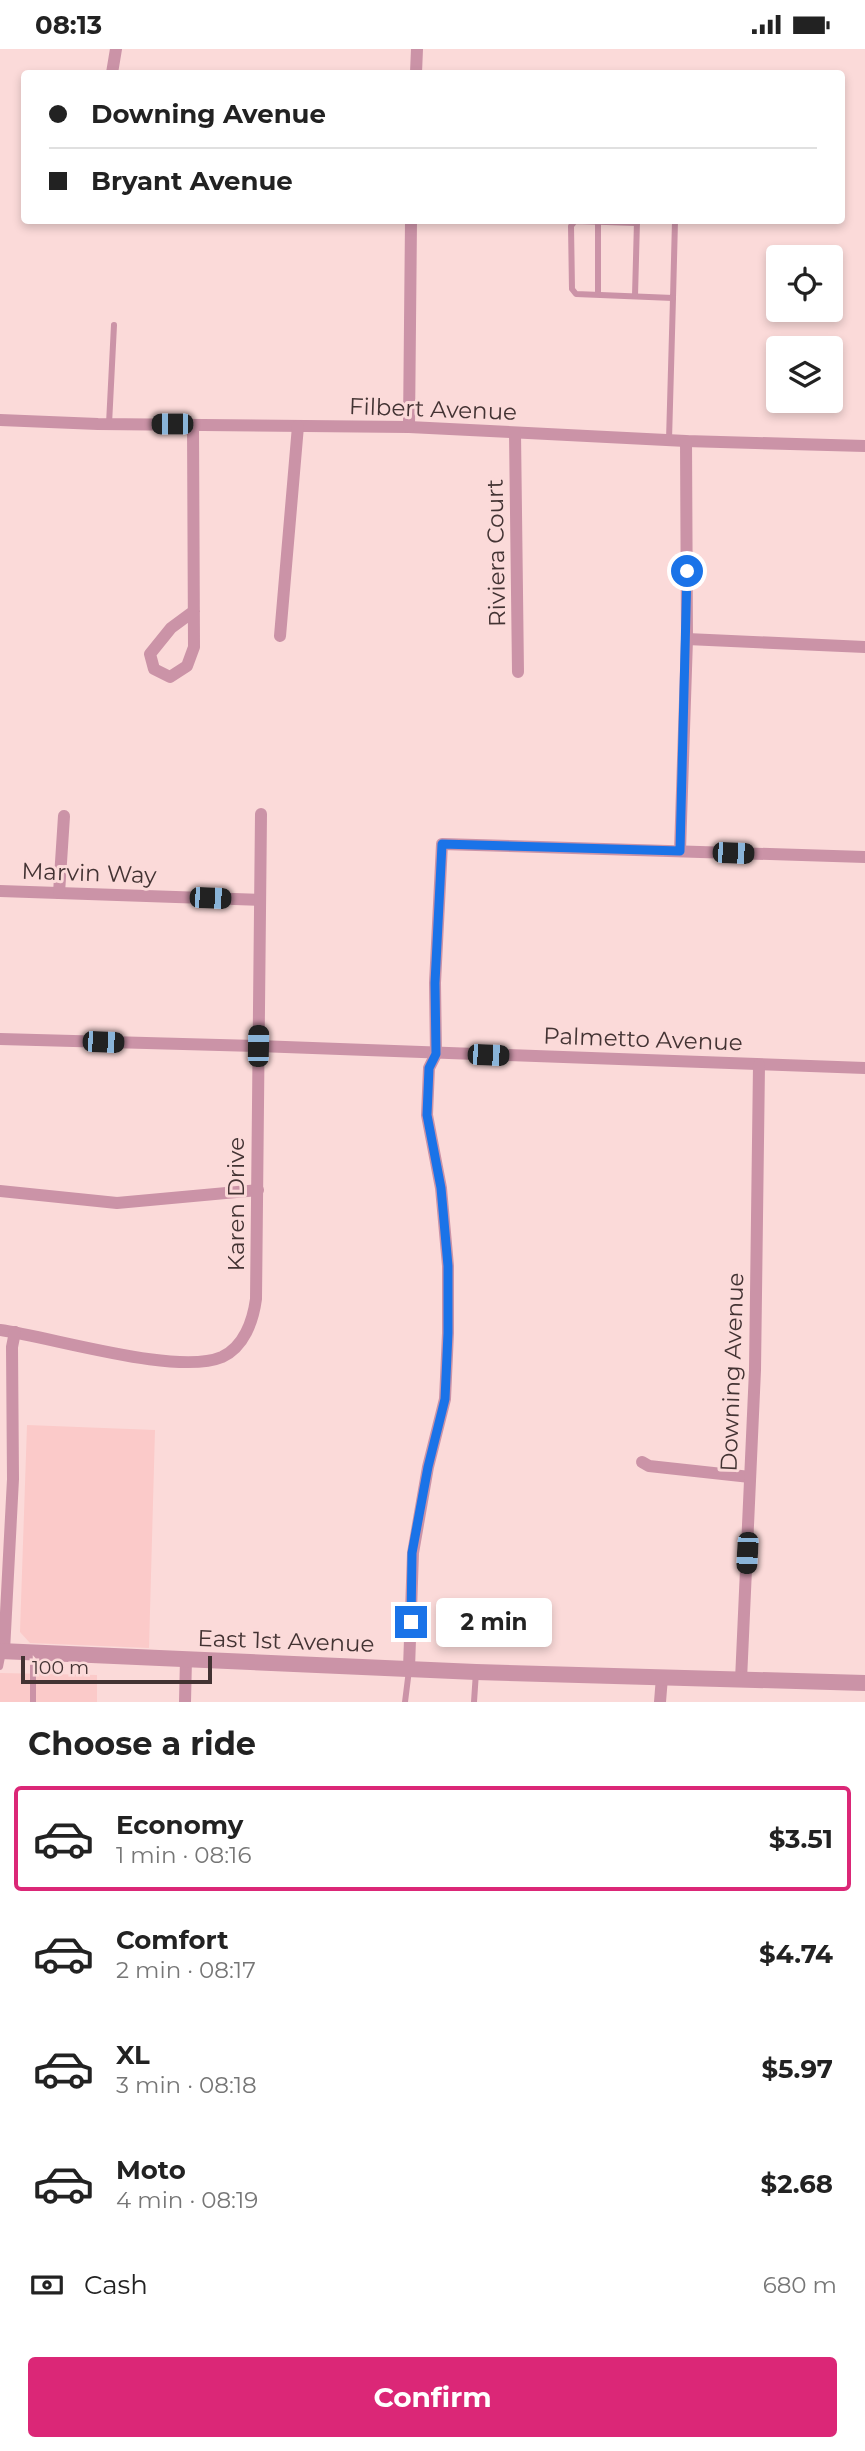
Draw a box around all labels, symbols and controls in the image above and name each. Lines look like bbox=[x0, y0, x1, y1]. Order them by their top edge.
text: 08:13 bbox=[35, 9, 102, 41]
text: Downing Avenue bbox=[91, 98, 326, 130]
text: Bryant Avenue bbox=[91, 165, 293, 197]
map controls bbox=[766, 245, 843, 413]
button: locate bbox=[766, 245, 843, 322]
button: layers bbox=[766, 336, 843, 413]
street label: Filbert Avenue bbox=[348, 392, 518, 426]
car bbox=[152, 414, 194, 435]
street label: Riviera Court bbox=[481, 479, 511, 627]
route start bbox=[671, 555, 703, 587]
car bbox=[712, 842, 755, 864]
street label: Marvin Way bbox=[21, 857, 158, 889]
car bbox=[189, 887, 232, 909]
street label: Palmetto Avenue bbox=[543, 1022, 743, 1056]
car bbox=[248, 1025, 269, 1067]
car bbox=[82, 1031, 125, 1053]
car bbox=[467, 1044, 510, 1066]
street label: Karen Drive bbox=[222, 1137, 250, 1271]
street label: Downing Avenue bbox=[715, 1272, 749, 1472]
car bbox=[736, 1531, 759, 1575]
callout: 2 min bbox=[436, 1597, 551, 1647]
route end bbox=[395, 1606, 427, 1638]
text: 2 min bbox=[460, 1608, 528, 1636]
street label: East 1st Avenue bbox=[197, 1624, 375, 1658]
scale bar bbox=[21, 1653, 212, 1685]
text: 100 m bbox=[32, 1656, 89, 1679]
text: Choose a ride bbox=[28, 1724, 256, 1763]
icon: car bbox=[32, 1807, 95, 1870]
text: Economy bbox=[116, 1809, 243, 1841]
text: $3.51 bbox=[769, 1823, 833, 1855]
text: 1 min · 08:16 bbox=[116, 1841, 251, 1869]
icon: car bbox=[32, 1922, 95, 1985]
text: Comfort bbox=[116, 1924, 228, 1956]
text: $4.74 bbox=[759, 1938, 833, 1970]
text: 2 min · 08:17 bbox=[116, 1956, 256, 1984]
icon: car bbox=[32, 2037, 95, 2100]
text: XL bbox=[116, 2039, 150, 2071]
text: $5.97 bbox=[762, 2053, 833, 2085]
text: 3 min · 08:18 bbox=[116, 2071, 257, 2099]
icon: car bbox=[32, 2152, 95, 2215]
text: Moto bbox=[116, 2154, 186, 2186]
text: $2.68 bbox=[761, 2168, 833, 2200]
text: 4 min · 08:19 bbox=[116, 2186, 258, 2214]
icon: cash bbox=[28, 2266, 66, 2304]
text: Cash bbox=[84, 2269, 148, 2301]
text: 680 m bbox=[763, 2271, 837, 2299]
button: Confirm bbox=[28, 2357, 837, 2437]

